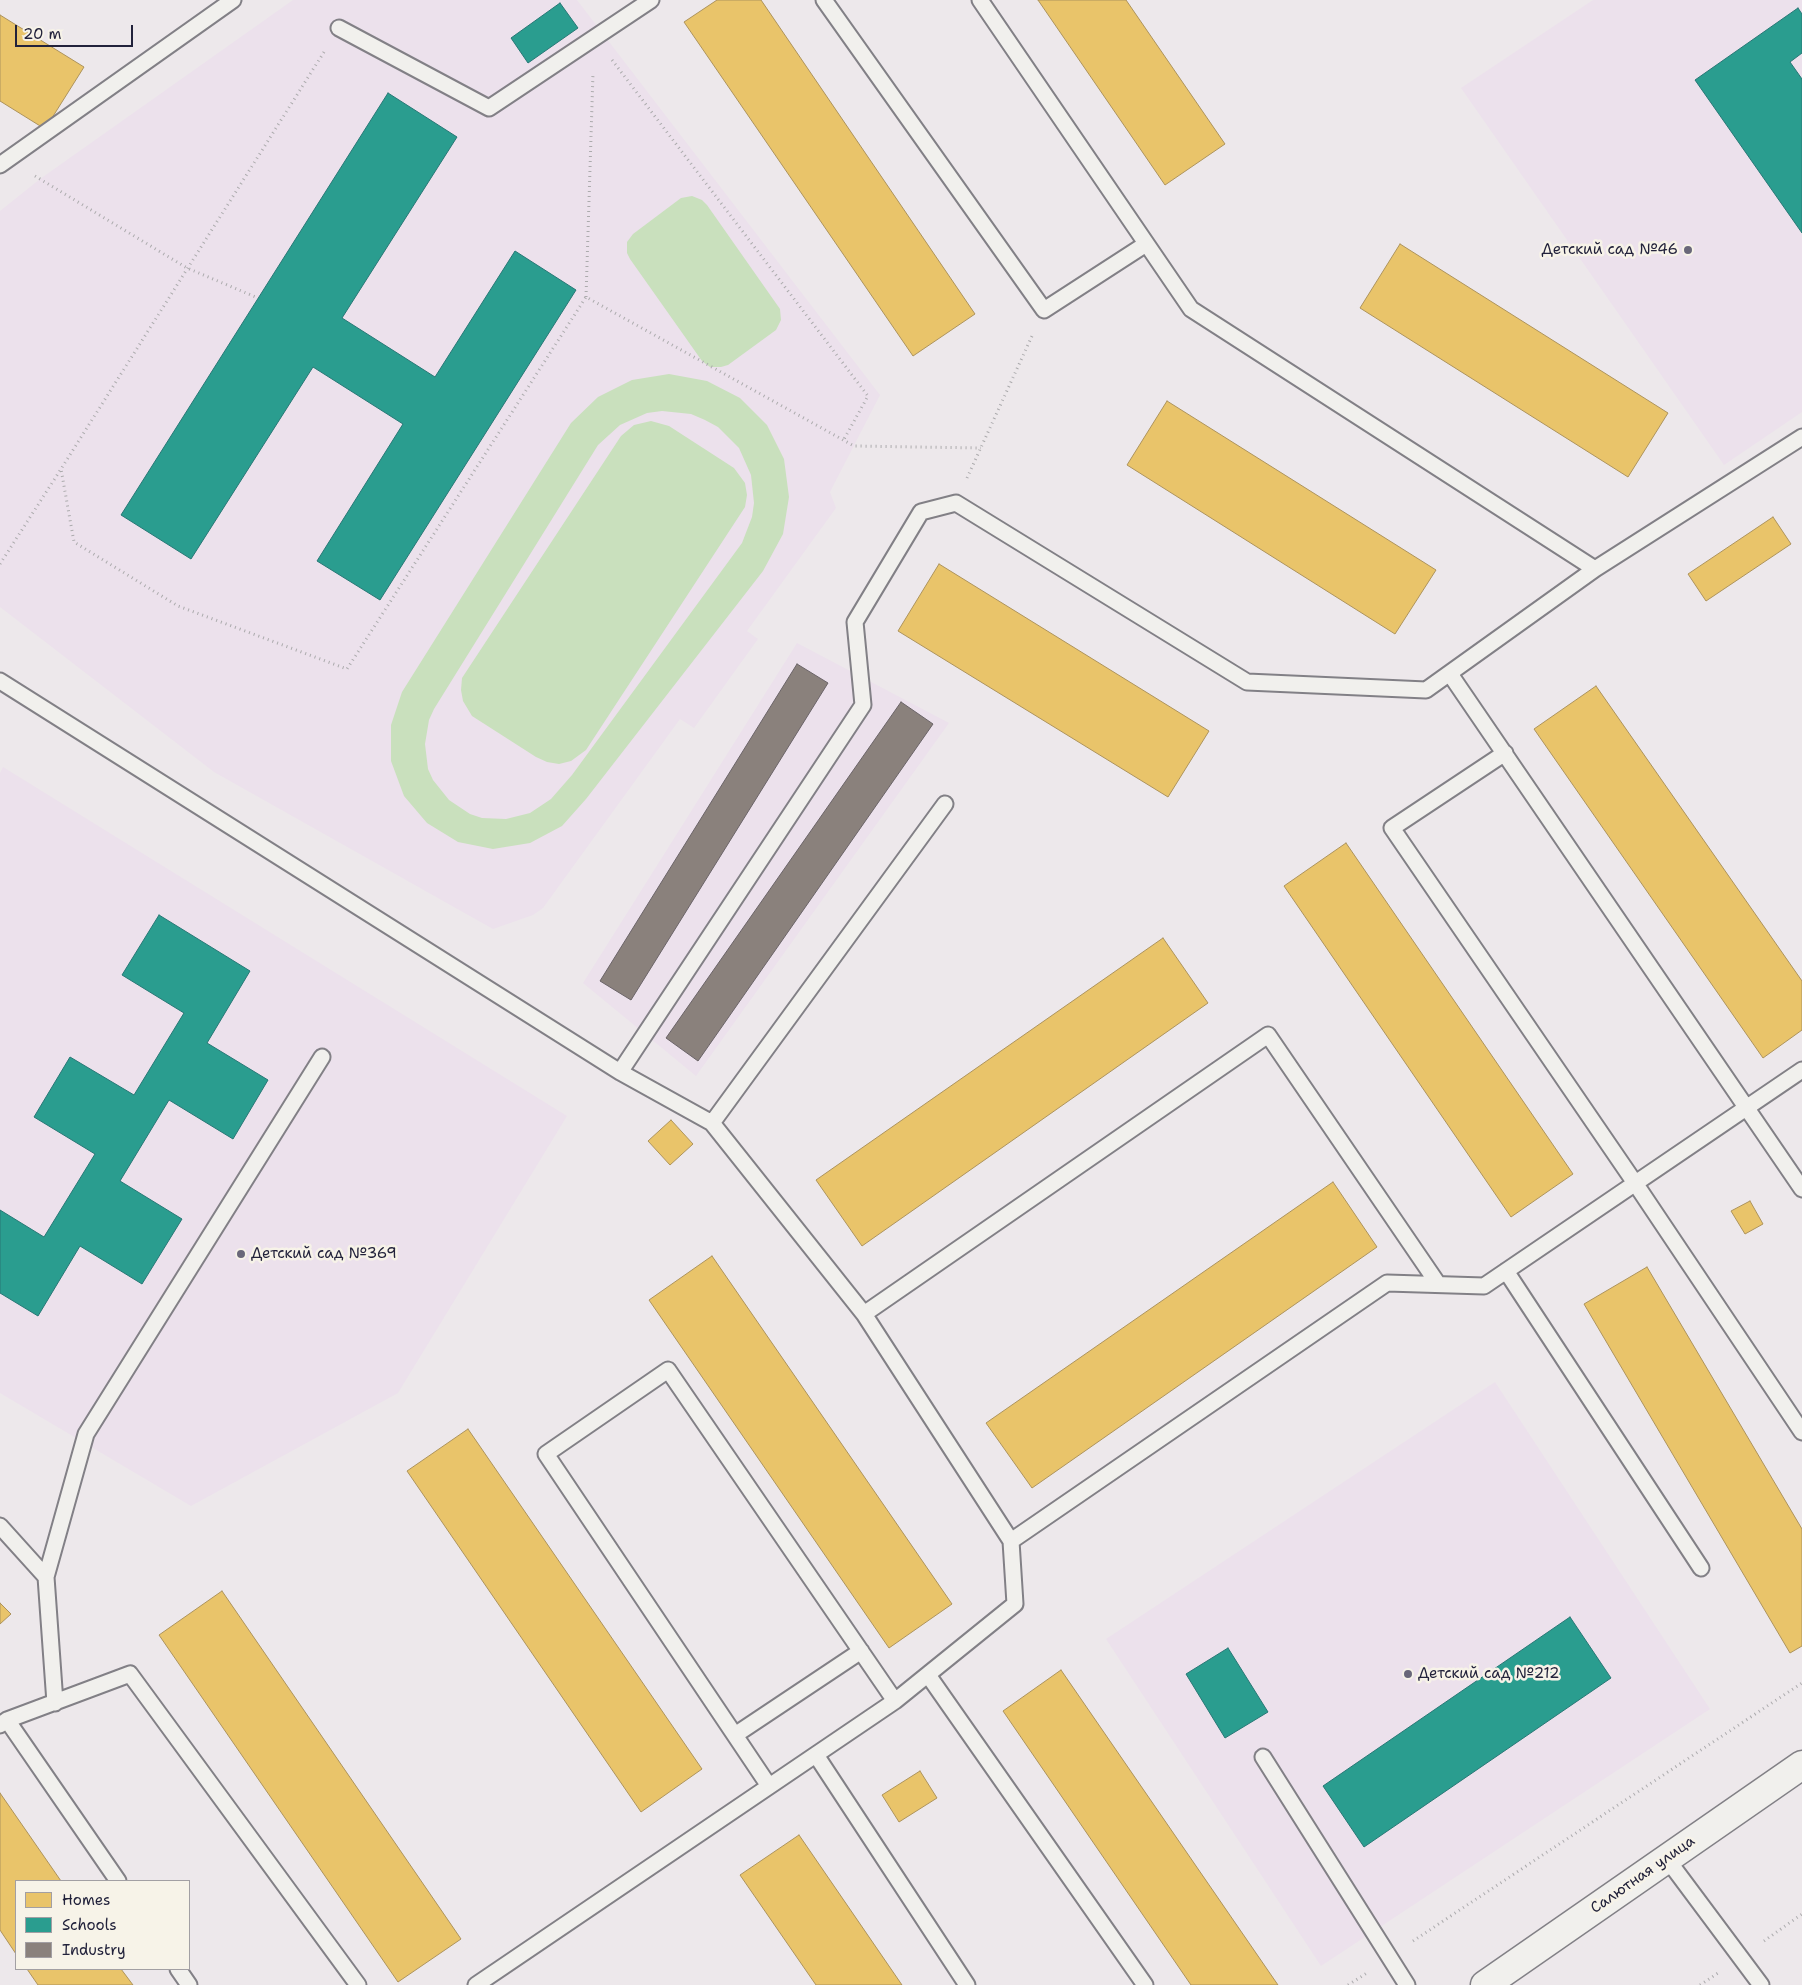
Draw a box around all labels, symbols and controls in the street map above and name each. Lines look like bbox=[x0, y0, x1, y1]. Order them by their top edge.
scale bar bbox=[18, 15, 135, 47]
text: 20 m bbox=[23, 24, 62, 44]
place label: Детский сад №46 bbox=[1542, 241, 1678, 259]
marker: Детский сад №46 bbox=[1682, 244, 1694, 256]
place label: Детский сад №369 bbox=[251, 1245, 397, 1263]
marker: Детский сад №369 bbox=[235, 1248, 247, 1260]
place label: Детский сад №212 bbox=[1418, 1665, 1559, 1683]
marker: Детский сад №212 bbox=[1402, 1668, 1414, 1680]
street label: Салютная улица bbox=[1587, 1832, 1699, 1918]
legend bbox=[15, 1880, 190, 1970]
text: Homes bbox=[62, 1890, 110, 1910]
text: Schools bbox=[62, 1915, 117, 1935]
text: Industry bbox=[62, 1940, 126, 1960]

